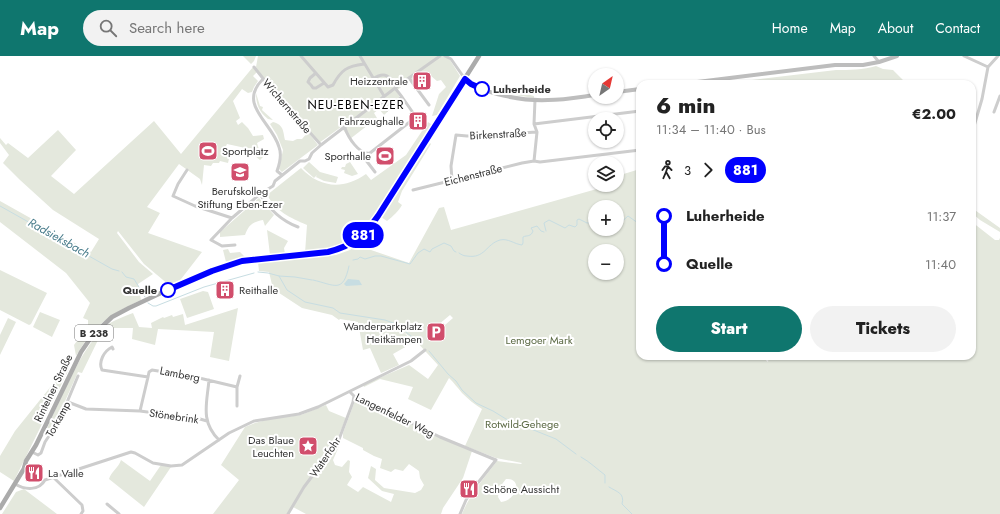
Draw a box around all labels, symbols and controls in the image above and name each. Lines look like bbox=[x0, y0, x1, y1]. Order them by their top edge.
search box bbox=[83, 10, 363, 46]
text: Map bbox=[20, 15, 59, 42]
icon: search bbox=[97, 17, 119, 39]
text: Search here bbox=[129, 17, 205, 39]
text: Home bbox=[772, 18, 808, 38]
text: Map bbox=[830, 18, 856, 38]
text: About bbox=[878, 18, 913, 38]
text: Contact bbox=[935, 18, 980, 38]
north arrow bbox=[588, 68, 624, 104]
map controls bbox=[588, 68, 624, 280]
building icon: Heizzentrale bbox=[411, 70, 433, 92]
place label: Heizzentrale bbox=[350, 73, 408, 89]
street label: Wichernstraße bbox=[259, 75, 316, 137]
marker: Luherheide bbox=[474, 81, 490, 97]
place label: Luherheide bbox=[493, 81, 551, 97]
text: 6 min bbox=[656, 89, 715, 121]
district label: NEU-EBEN-EZER bbox=[307, 96, 405, 114]
text: €2.00 bbox=[912, 103, 956, 125]
building icon: Fahrzeughalle bbox=[407, 110, 429, 132]
button: locate bbox=[588, 112, 624, 148]
place label: Fahrzeughalle bbox=[339, 113, 404, 129]
text: 11:34 – 11:40 · Bus bbox=[656, 120, 766, 139]
street label: Birkenstraße bbox=[469, 125, 527, 143]
sports icon: Sportplatz bbox=[197, 140, 219, 162]
place label: Sportplatz bbox=[222, 143, 269, 159]
sports icon: Sporthalle bbox=[374, 145, 396, 167]
place label: Sporthalle bbox=[324, 148, 371, 164]
button: layers bbox=[588, 156, 624, 192]
icon: walk bbox=[656, 159, 678, 181]
icon: forward bbox=[697, 159, 719, 181]
street label: Eichenstraße bbox=[442, 160, 504, 190]
text: 881 bbox=[733, 160, 758, 180]
school or university icon: Berufskolleg Stiftung Eben-Ezer bbox=[229, 161, 251, 183]
text: 3 bbox=[684, 161, 691, 180]
place label: Berufskolleg Stiftung Eben-Ezer bbox=[198, 183, 283, 212]
button: + bbox=[588, 200, 624, 236]
text: Luherheide bbox=[686, 205, 765, 227]
text: 11:37 bbox=[927, 207, 956, 226]
water label: Radsieksbach bbox=[25, 214, 93, 262]
line badge: 881 bbox=[340, 222, 386, 248]
text: 881 bbox=[351, 225, 375, 245]
button: − bbox=[588, 244, 624, 280]
text: Quelle bbox=[686, 253, 733, 275]
text: 11:40 bbox=[925, 255, 956, 274]
building icon: Reithalle bbox=[214, 279, 236, 301]
place label: Quelle bbox=[123, 282, 157, 298]
marker: Quelle bbox=[160, 282, 176, 298]
place label: Reithalle bbox=[239, 282, 278, 298]
button: Start bbox=[656, 306, 802, 352]
button: Tickets bbox=[810, 306, 956, 352]
place label: Wanderparkplatz Heitkämpen bbox=[343, 318, 422, 347]
parking icon: Wanderparkplatz Heitkämpen bbox=[425, 321, 447, 343]
road number: B 238 bbox=[75, 325, 113, 341]
park label: Lemgoer Mark bbox=[505, 332, 573, 348]
street label: Rintelner Straße bbox=[30, 351, 77, 425]
street label: Lamberg bbox=[159, 362, 201, 386]
street label: Langenfelder Weg bbox=[353, 389, 437, 441]
street label: Torkamp bbox=[42, 398, 74, 440]
street label: Stönebrink bbox=[148, 405, 200, 427]
park label: Rotwild-Gehege bbox=[485, 416, 559, 432]
place label: Das Blaue Leuchten bbox=[248, 432, 294, 461]
street label: Waterfohr bbox=[306, 433, 345, 480]
place icon: Das Blaue Leuchten bbox=[297, 435, 319, 457]
restaurant icon: La Valle bbox=[23, 462, 45, 484]
place label: La Valle bbox=[48, 465, 84, 481]
restaurant icon: Schöne Aussicht bbox=[458, 478, 480, 500]
place label: Schöne Aussicht bbox=[483, 481, 559, 497]

